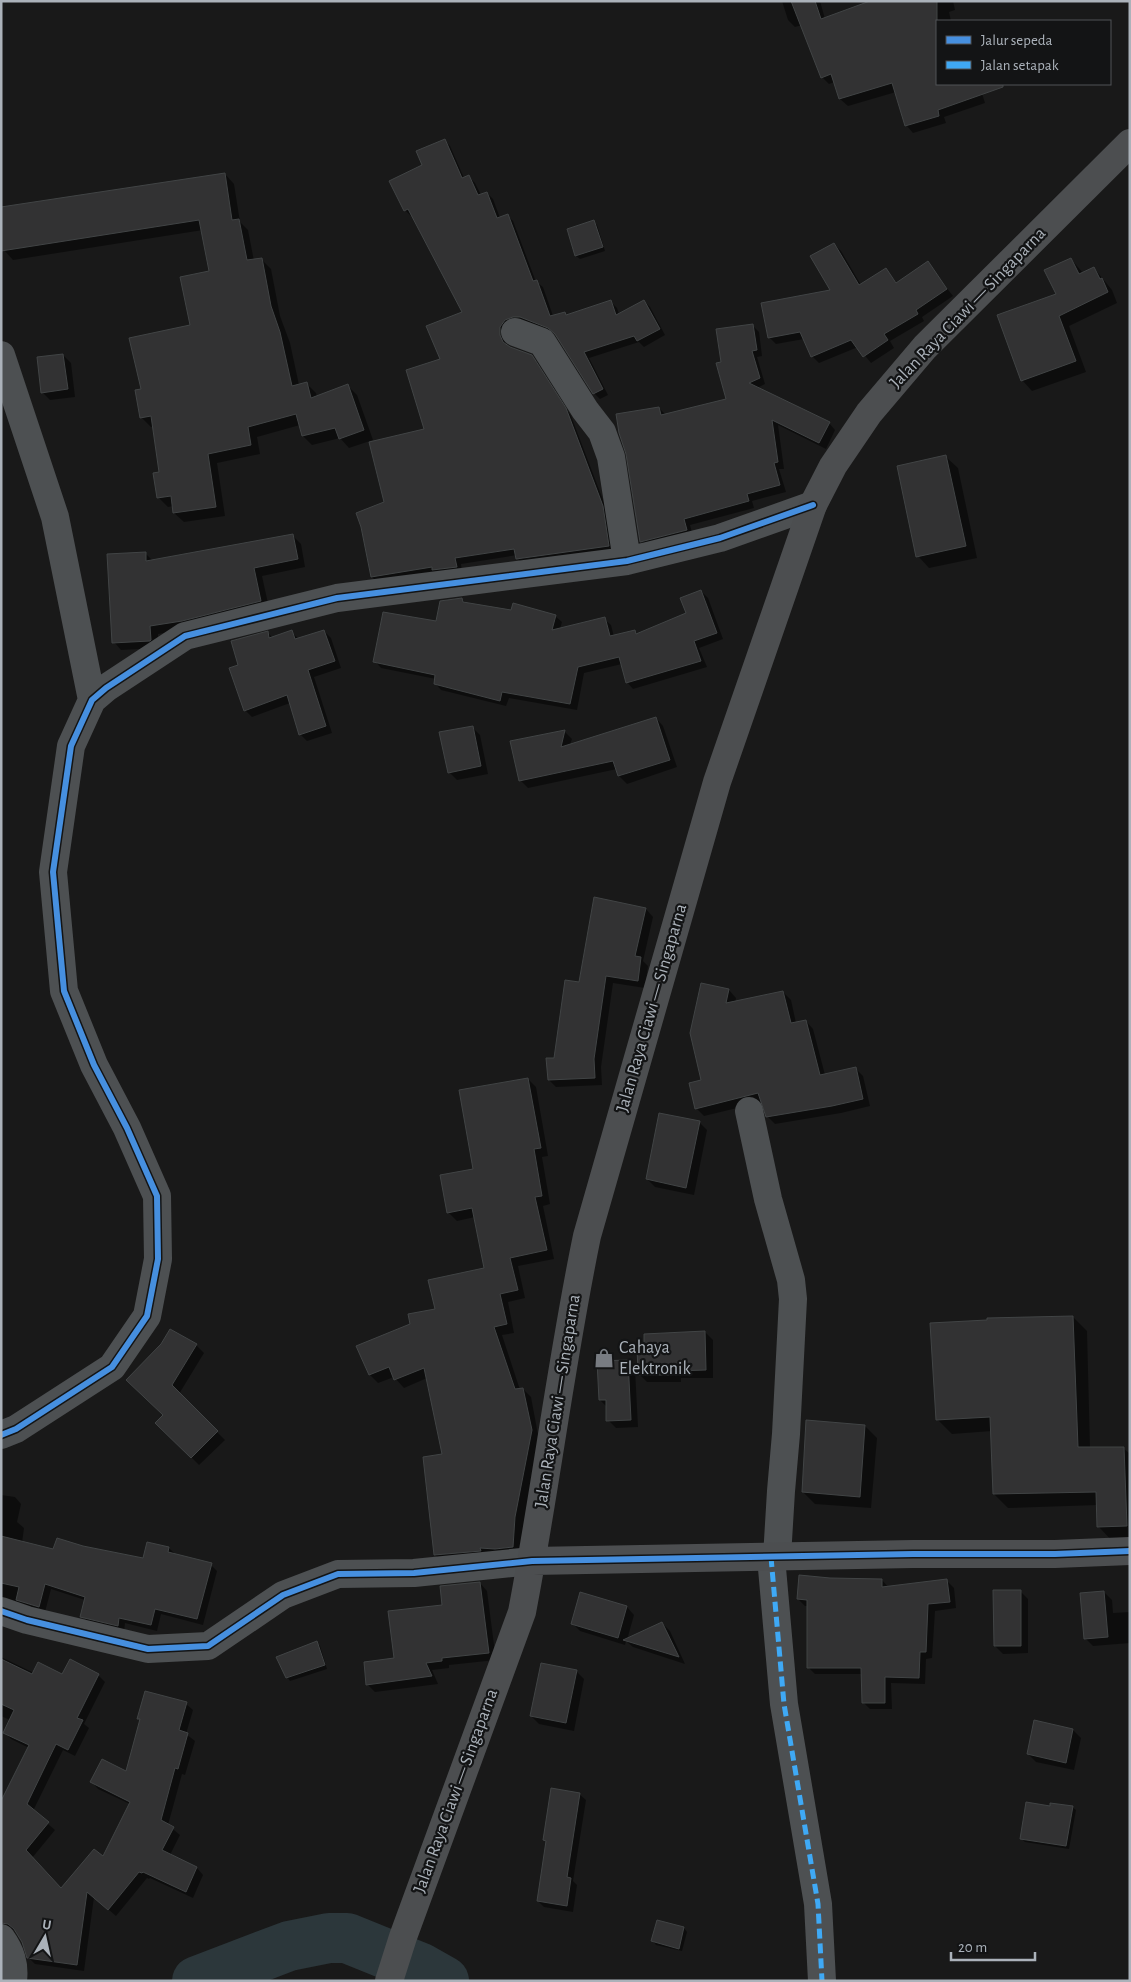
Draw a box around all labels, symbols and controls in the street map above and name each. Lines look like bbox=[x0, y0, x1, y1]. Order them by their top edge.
legend bbox=[936, 20, 1111, 85]
text: Jalur sepeda bbox=[981, 33, 1053, 48]
text: Jalan setapak bbox=[981, 58, 1059, 73]
street label: Jalan Raya Ciawi — Singaparna bbox=[887, 224, 1049, 392]
street label: Jalan Raya Ciawi — Singaparna bbox=[614, 902, 690, 1114]
street label: Jalan Raya Ciawi — Singaparna bbox=[532, 1293, 584, 1509]
place label: Cahaya Elektronik bbox=[619, 1339, 691, 1378]
shop icon: Cahaya Elektronik bbox=[593, 1347, 615, 1369]
street label: Jalan Raya Ciawi — Singaparna bbox=[411, 1687, 501, 1895]
north arrow bbox=[20, 1912, 70, 1962]
text: U bbox=[41, 1918, 52, 1933]
scale bar bbox=[951, 1930, 1035, 1962]
text: 20 m bbox=[958, 1940, 987, 1955]

